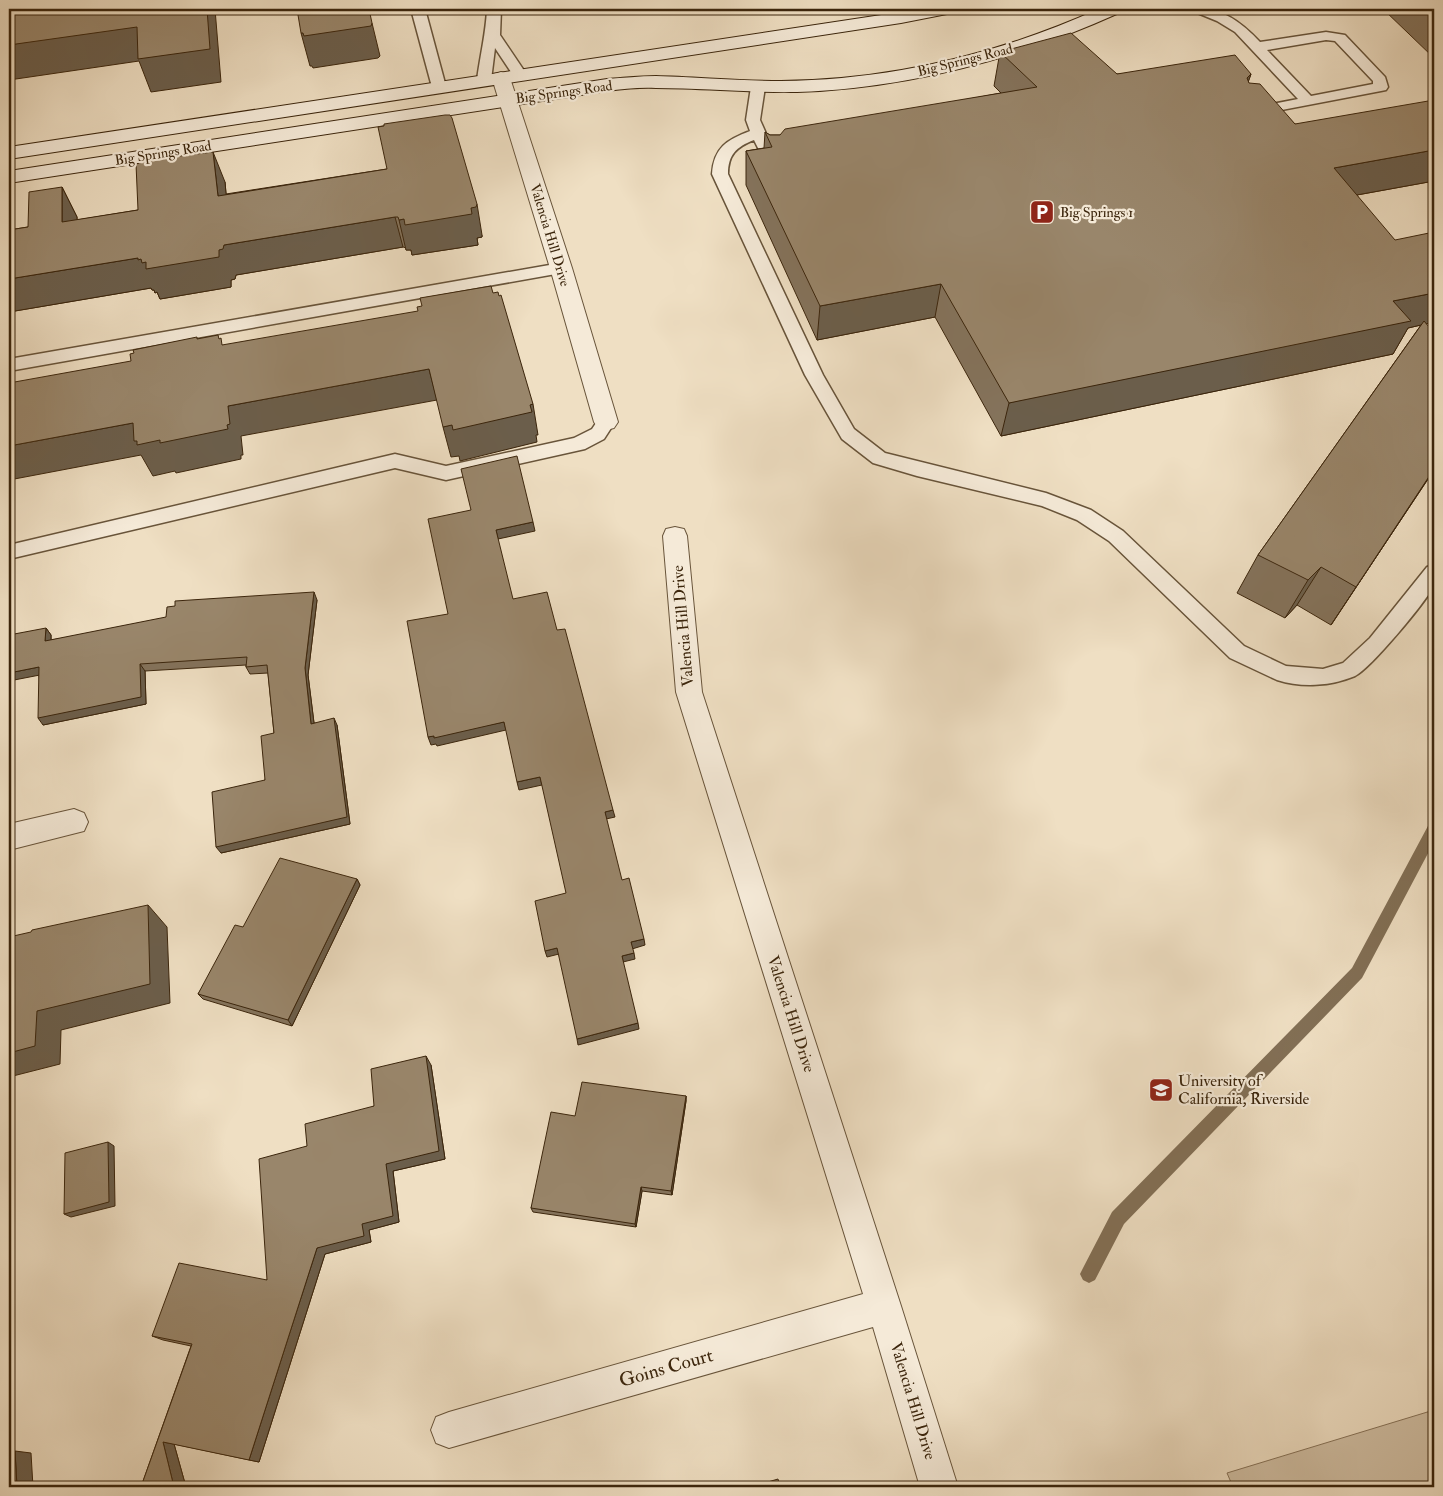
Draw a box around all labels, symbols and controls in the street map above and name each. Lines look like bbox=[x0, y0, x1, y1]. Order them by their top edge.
street label: Big Springs Road bbox=[916, 40, 1015, 81]
street label: Big Springs Road bbox=[515, 77, 614, 108]
street label: Big Springs Road bbox=[113, 137, 213, 170]
street label: Valencia Hill Drive bbox=[526, 182, 574, 289]
parking icon: Big Springs 1 bbox=[1029, 199, 1055, 225]
place label: Big Springs 1 bbox=[1060, 204, 1133, 222]
street label: Valencia Hill Drive bbox=[668, 564, 698, 687]
street label: Valencia Hill Drive bbox=[763, 953, 819, 1075]
place label: University of California, Riverside bbox=[1178, 1071, 1310, 1109]
school or university icon: University of California, Riverside bbox=[1148, 1077, 1174, 1103]
street label: Valencia Hill Drive bbox=[886, 1340, 940, 1462]
street label: Goins Court bbox=[616, 1343, 716, 1393]

